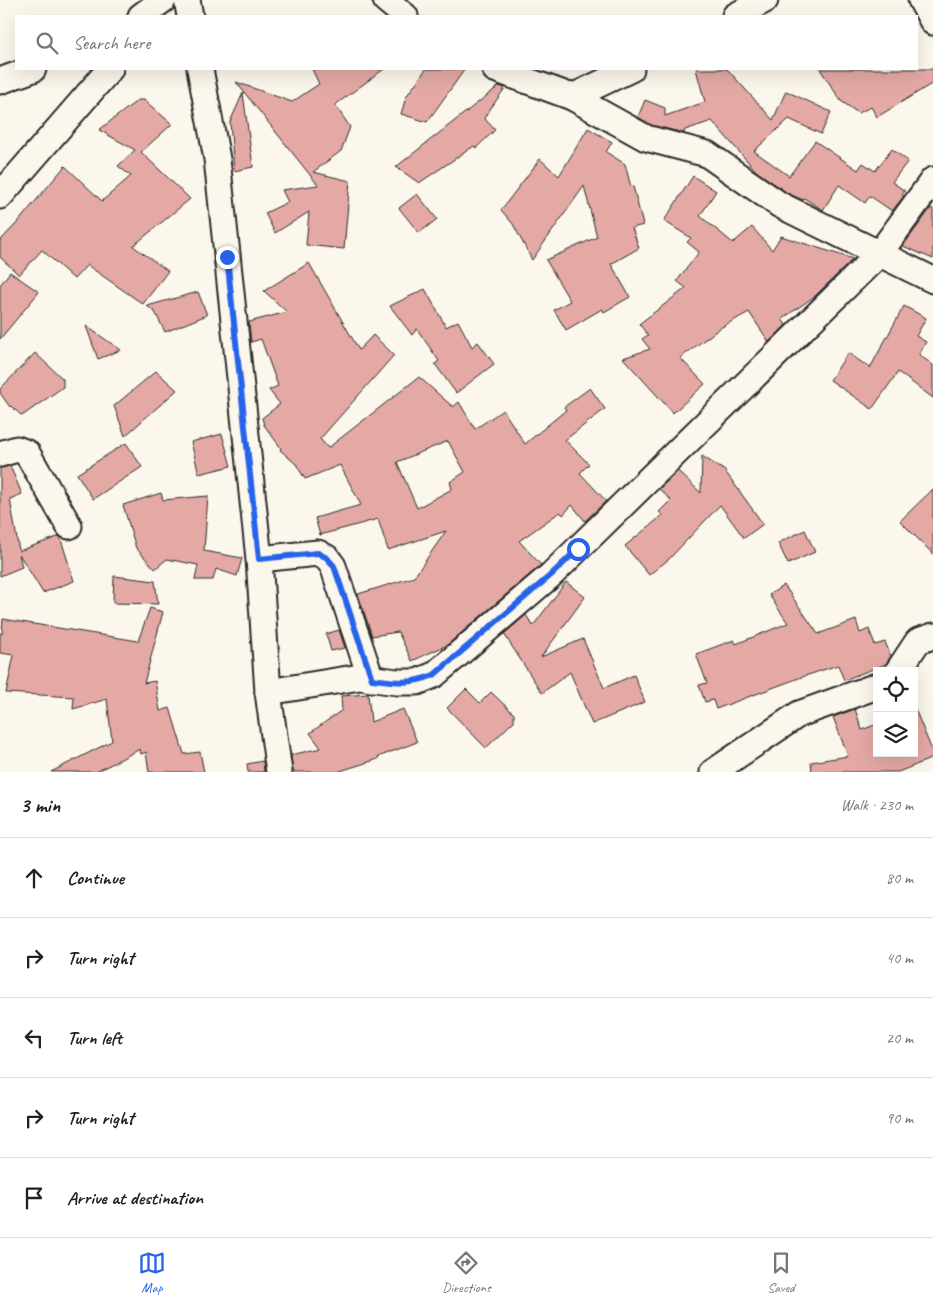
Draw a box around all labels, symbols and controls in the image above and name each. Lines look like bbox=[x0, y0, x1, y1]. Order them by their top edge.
search box bbox=[15, 15, 918, 70]
icon: search bbox=[33, 29, 61, 57]
text: Search here bbox=[73, 31, 150, 55]
route end bbox=[216, 246, 239, 269]
route start bbox=[567, 538, 590, 561]
map controls bbox=[873, 667, 918, 757]
button: locate bbox=[873, 667, 918, 712]
button: layers bbox=[873, 712, 918, 757]
text: 3 min bbox=[20, 792, 60, 818]
text: Walk · 230 m bbox=[841, 795, 913, 815]
icon: ahead bbox=[20, 864, 48, 892]
text: Continue bbox=[67, 866, 124, 890]
text: 80 m bbox=[886, 868, 913, 888]
icon: right bbox=[20, 944, 48, 972]
text: Turn right bbox=[67, 946, 134, 970]
text: 40 m bbox=[886, 948, 913, 968]
icon: left bbox=[20, 1024, 48, 1052]
text: Turn left bbox=[67, 1026, 122, 1050]
text: 20 m bbox=[886, 1028, 913, 1048]
icon: right bbox=[20, 1104, 48, 1132]
text: Turn right bbox=[67, 1106, 134, 1130]
text: 90 m bbox=[886, 1108, 913, 1128]
icon: arrive bbox=[20, 1184, 48, 1212]
text: Arrive at destination bbox=[67, 1186, 203, 1210]
tab: Map bbox=[138, 1249, 166, 1296]
tab: Directions bbox=[442, 1249, 491, 1296]
tab: Saved bbox=[767, 1249, 795, 1296]

